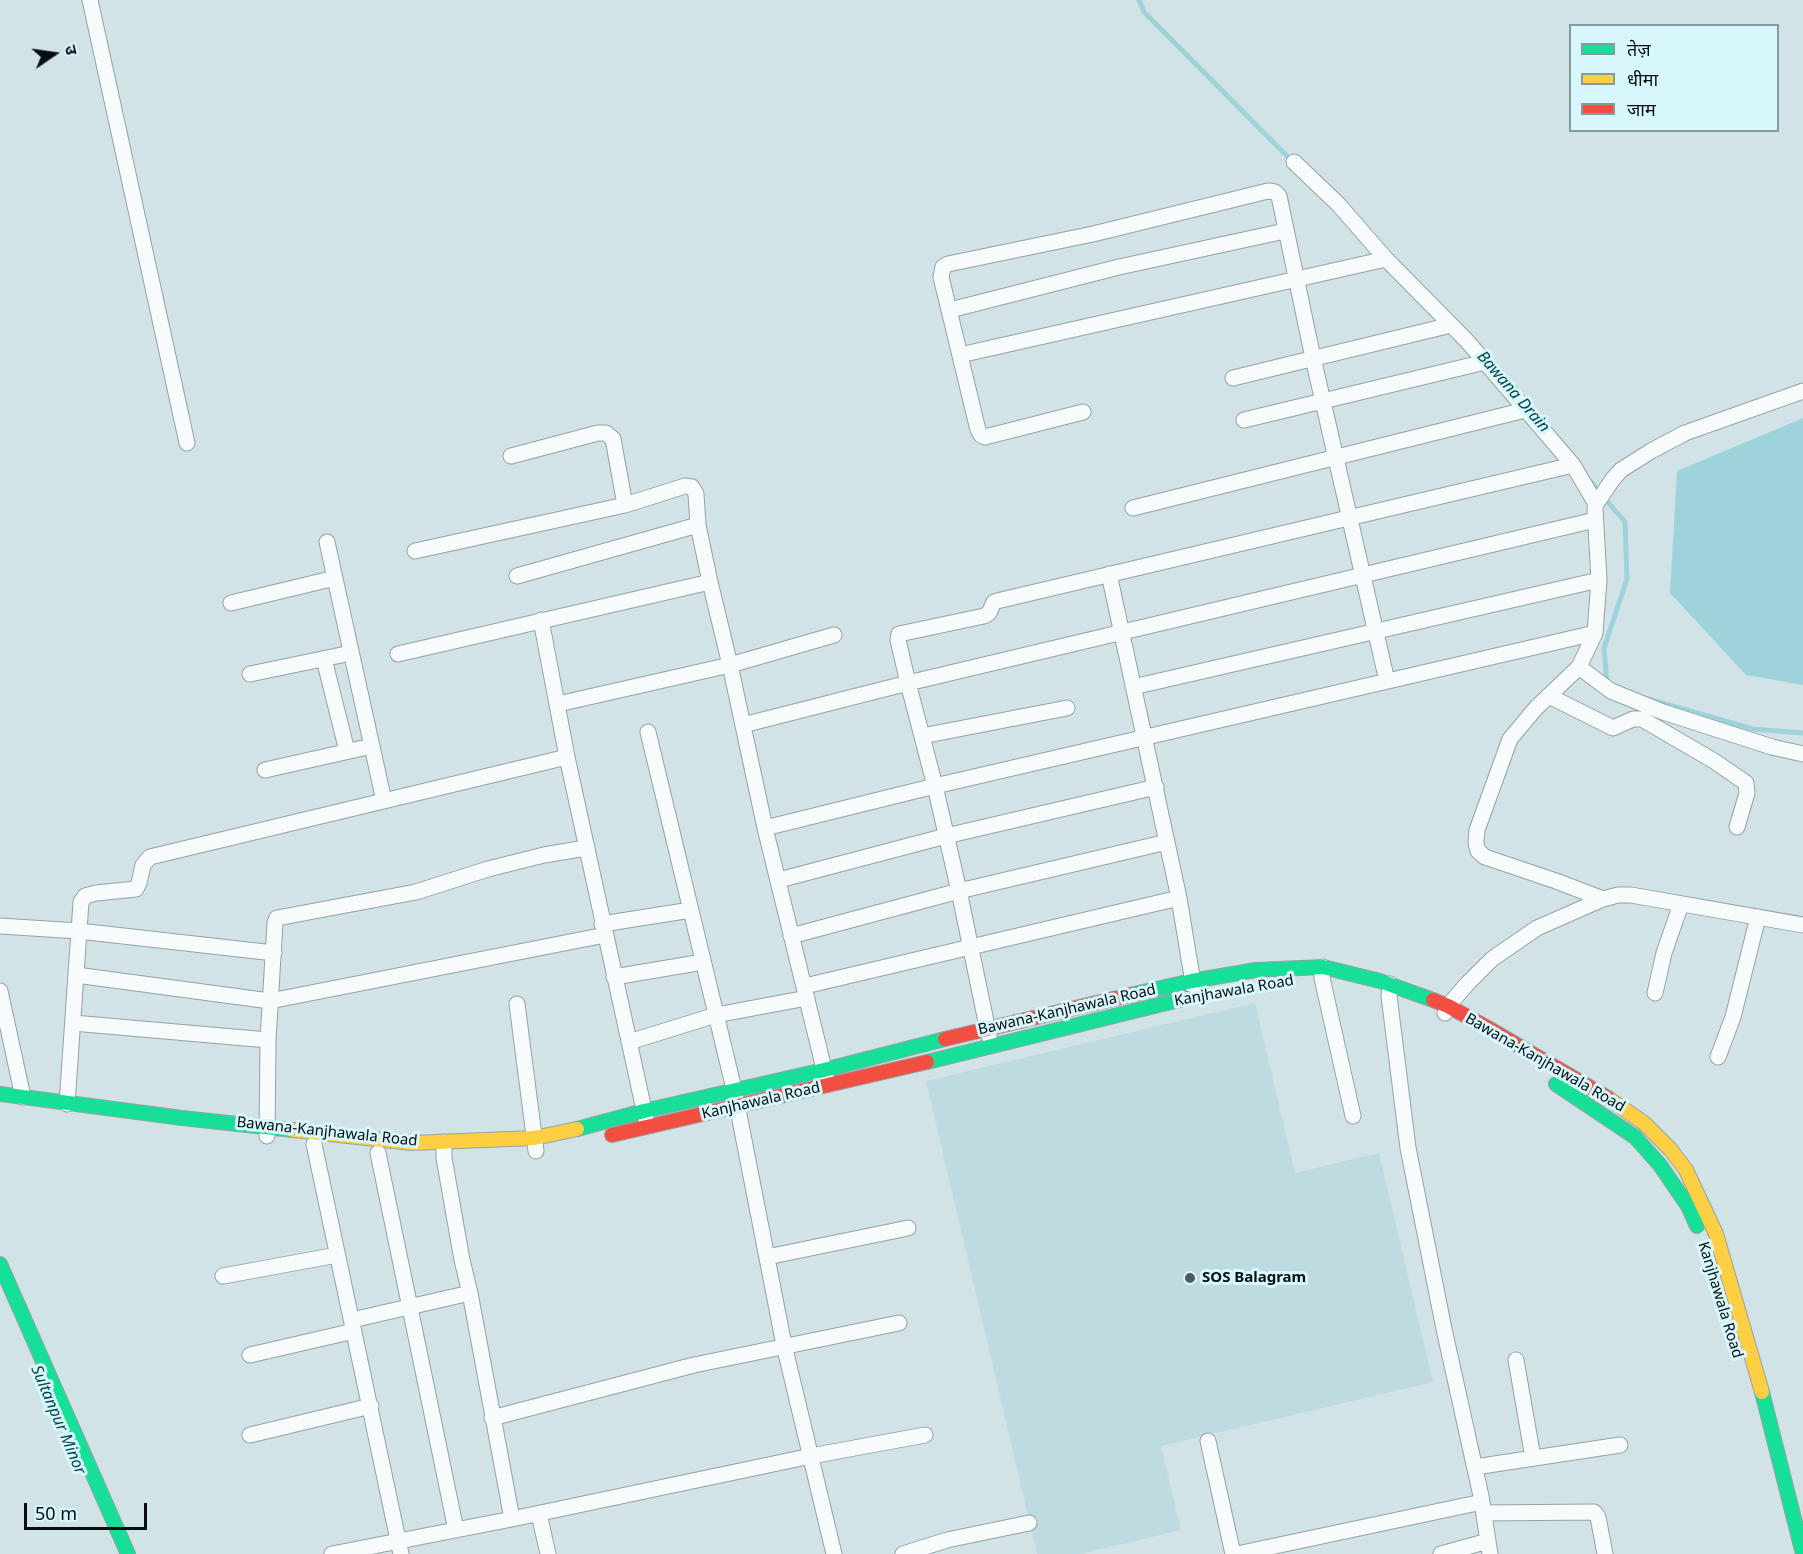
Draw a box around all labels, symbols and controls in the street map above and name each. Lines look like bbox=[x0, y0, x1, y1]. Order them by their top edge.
north arrow bbox=[24, 24, 84, 84]
legend bbox=[1569, 24, 1779, 132]
text: तेज़ bbox=[1627, 37, 1651, 61]
text: उ bbox=[60, 43, 83, 57]
text: धीमा bbox=[1627, 67, 1658, 91]
text: जाम bbox=[1627, 97, 1656, 121]
water label: Bawana Drain bbox=[1473, 348, 1553, 436]
street label: Kanjhawala Road bbox=[1173, 972, 1295, 1010]
street label: Bawana-Kanjhawala Road bbox=[976, 981, 1158, 1039]
street label: Bawana-Kanjhawala Road bbox=[1462, 1010, 1628, 1116]
street label: Kanjhawala Road bbox=[700, 1079, 822, 1123]
street label: Bawana-Kanjhawala Road bbox=[236, 1114, 418, 1150]
street label: Kanjhawala Road bbox=[1694, 1240, 1746, 1360]
place label: SOS Balagram bbox=[1202, 1269, 1306, 1287]
marker: SOS Balagram bbox=[1183, 1271, 1197, 1285]
water label: Sultanpur Minor bbox=[26, 1363, 90, 1477]
scale bar bbox=[27, 1491, 150, 1529]
text: 50 m bbox=[35, 1501, 77, 1525]

